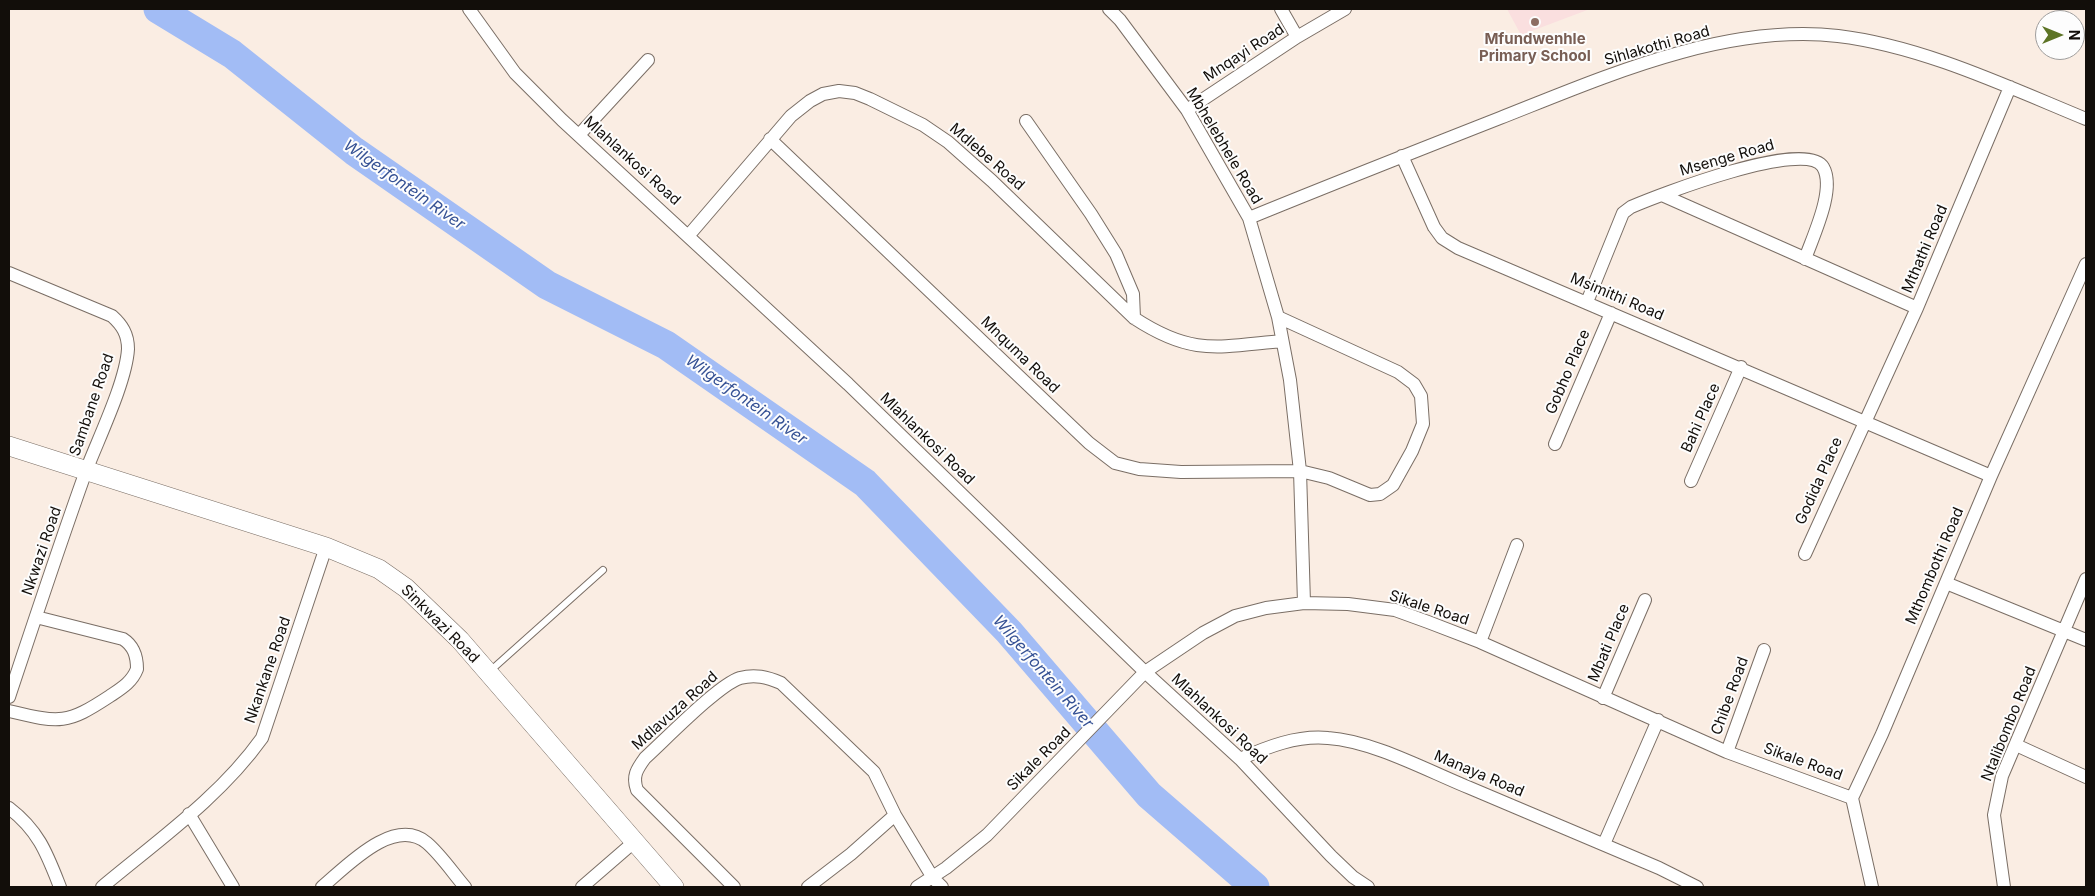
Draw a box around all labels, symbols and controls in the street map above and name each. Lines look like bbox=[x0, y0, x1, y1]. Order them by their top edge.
north arrow bbox=[2035, 10, 2085, 60]
marker: Mfundwenhle Primary School bbox=[1529, 16, 1541, 28]
street label: Mnqayi Road bbox=[1200, 20, 1288, 86]
street label: Sihlakothi Road bbox=[1602, 22, 1712, 70]
place label: Mfundwenhle Primary School bbox=[1479, 30, 1591, 65]
text: N bbox=[2066, 30, 2083, 40]
street label: Mbhelebhele Road bbox=[1182, 85, 1266, 207]
street label: Mlahlankosi Road bbox=[580, 113, 684, 209]
street label: Mdlebe Road bbox=[946, 120, 1028, 194]
water label: Wilgerfontein River bbox=[340, 136, 468, 234]
street label: Msenge Road bbox=[1678, 136, 1776, 180]
street label: Mthathi Road bbox=[1898, 202, 1952, 296]
street label: Msimithi Road bbox=[1568, 269, 1666, 325]
street label: Mnquma Road bbox=[977, 313, 1063, 397]
street label: Gobho Place bbox=[1542, 327, 1594, 417]
water label: Wilgerfontein River bbox=[682, 351, 810, 449]
street label: Sambane Road bbox=[66, 352, 118, 458]
street label: Bahi Place bbox=[1678, 381, 1724, 455]
street label: Mlahlankosi Road bbox=[876, 389, 978, 489]
street label: Godida Place bbox=[1792, 435, 1846, 527]
street label: Nkwazi Road bbox=[18, 504, 66, 598]
street label: Mthombothi Road bbox=[1902, 505, 1968, 627]
street label: Sinkwazi Road bbox=[397, 581, 483, 667]
street label: Sikale Road bbox=[1387, 587, 1471, 629]
street label: Mbati Place bbox=[1584, 601, 1634, 685]
water label: Wilgerfontein River bbox=[989, 611, 1097, 733]
street label: Nkankane Road bbox=[241, 614, 295, 726]
street label: Chibe Road bbox=[1708, 654, 1752, 738]
street label: Ntalibombo Road bbox=[1978, 664, 2040, 784]
street label: Mdlavuza Road bbox=[628, 668, 722, 754]
street label: Mlahlankosi Road bbox=[1167, 670, 1271, 768]
street label: Sikale Road bbox=[1003, 723, 1075, 795]
street label: Sikale Road bbox=[1761, 739, 1845, 785]
street label: Manaya Road bbox=[1431, 747, 1527, 801]

